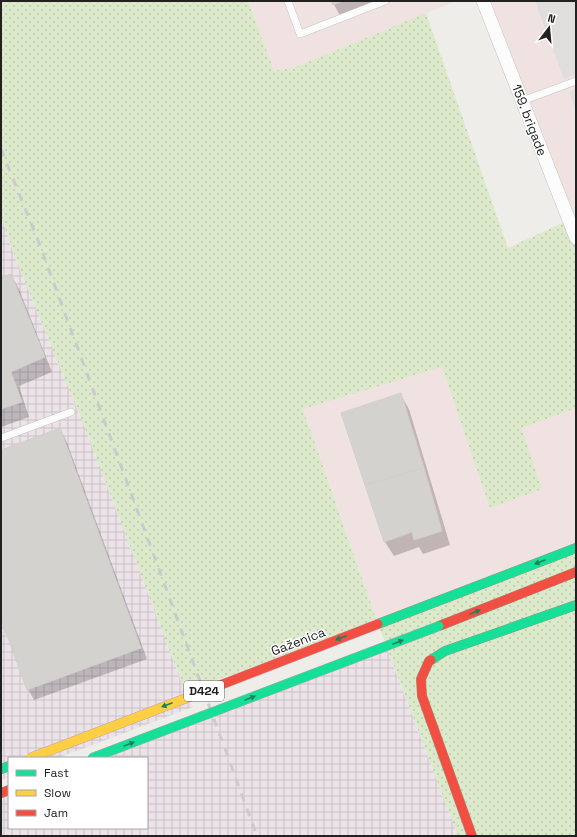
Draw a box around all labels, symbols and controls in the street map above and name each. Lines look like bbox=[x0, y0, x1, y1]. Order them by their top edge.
north arrow bbox=[529, 8, 569, 48]
text: N bbox=[546, 11, 557, 26]
street label: 159. brigade bbox=[508, 82, 551, 158]
one-way arrow bbox=[533, 560, 545, 566]
one-way arrow bbox=[469, 608, 481, 615]
street label: Gaženica bbox=[269, 623, 328, 660]
one-way arrow bbox=[335, 636, 347, 642]
one-way arrow bbox=[392, 638, 404, 644]
road number: D424 bbox=[184, 681, 224, 701]
one-way arrow bbox=[245, 694, 257, 700]
one-way arrow bbox=[161, 702, 173, 708]
one-way arrow bbox=[123, 741, 135, 747]
legend bbox=[8, 757, 148, 829]
text: Fast bbox=[44, 765, 69, 781]
text: Slow bbox=[44, 785, 71, 801]
text: Jam bbox=[44, 805, 68, 821]

